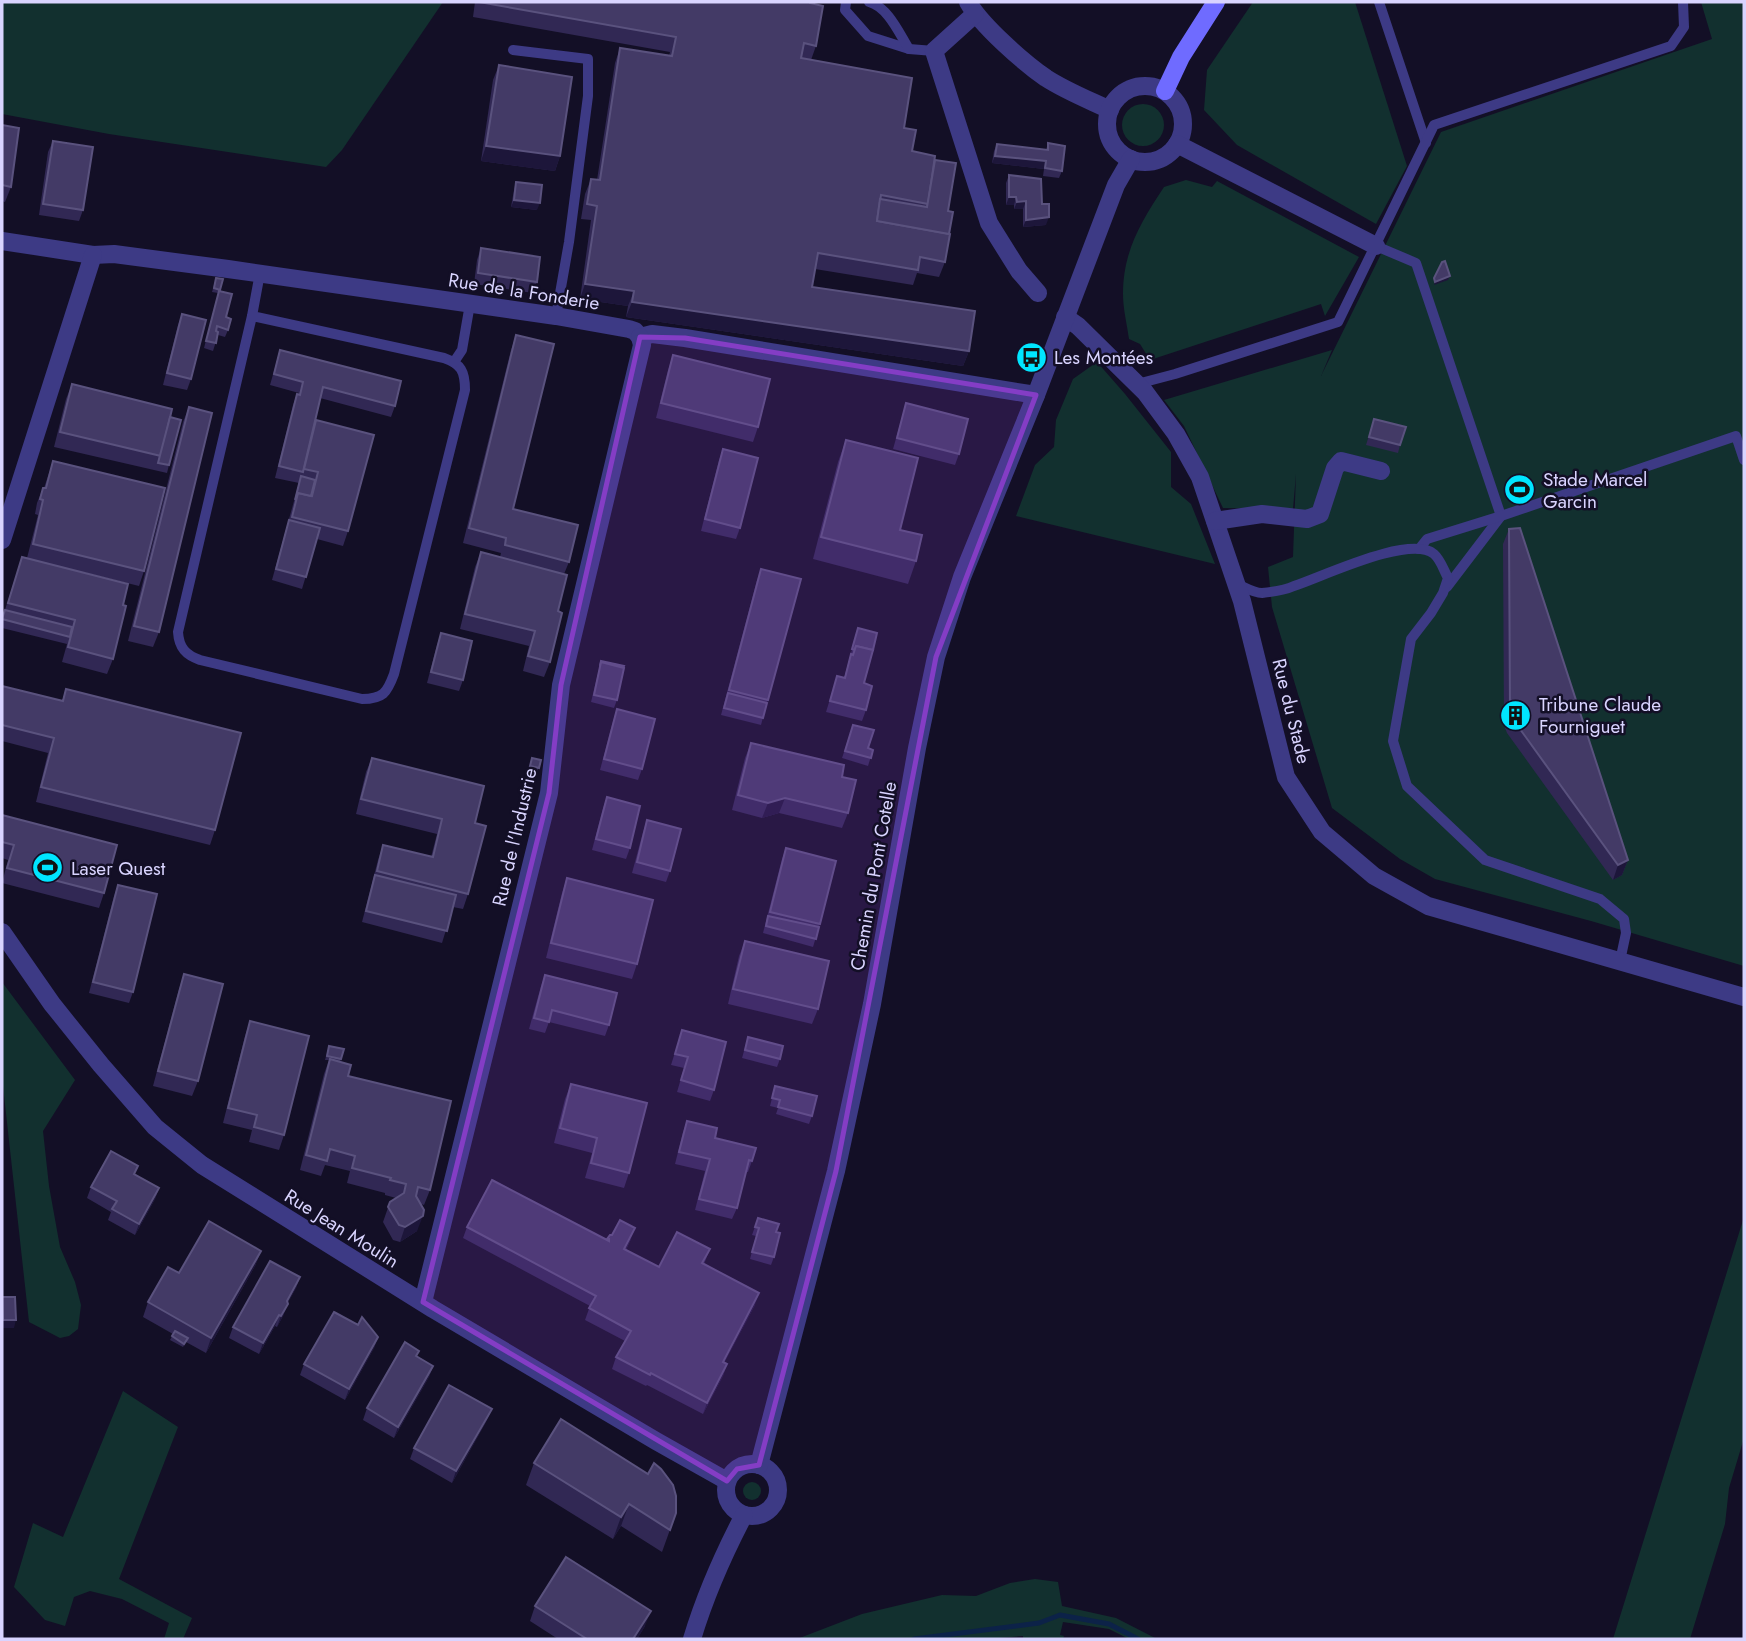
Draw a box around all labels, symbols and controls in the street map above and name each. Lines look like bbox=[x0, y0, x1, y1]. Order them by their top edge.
street label: Rue de la Fonderie bbox=[446, 266, 602, 317]
bus stop icon: Les Montées bbox=[1014, 340, 1048, 374]
place label: Les Montées bbox=[1054, 344, 1154, 371]
place label: Stade Marcel Garcin bbox=[1543, 466, 1647, 515]
sports icon: Stade Marcel Garcin bbox=[1503, 473, 1537, 507]
street label: Rue du Stade bbox=[1265, 656, 1318, 767]
place label: Tribune Claude Fourniguet bbox=[1539, 691, 1661, 740]
building icon: Tribune Claude Fourniguet bbox=[1499, 698, 1533, 732]
street label: Rue de l'Industrie bbox=[485, 765, 544, 909]
street label: Chemin du Pont Cotelle bbox=[844, 779, 903, 973]
sports icon: Laser Quest bbox=[31, 851, 65, 885]
place label: Laser Quest bbox=[71, 855, 166, 882]
street label: Rue Jean Moulin bbox=[279, 1182, 404, 1274]

